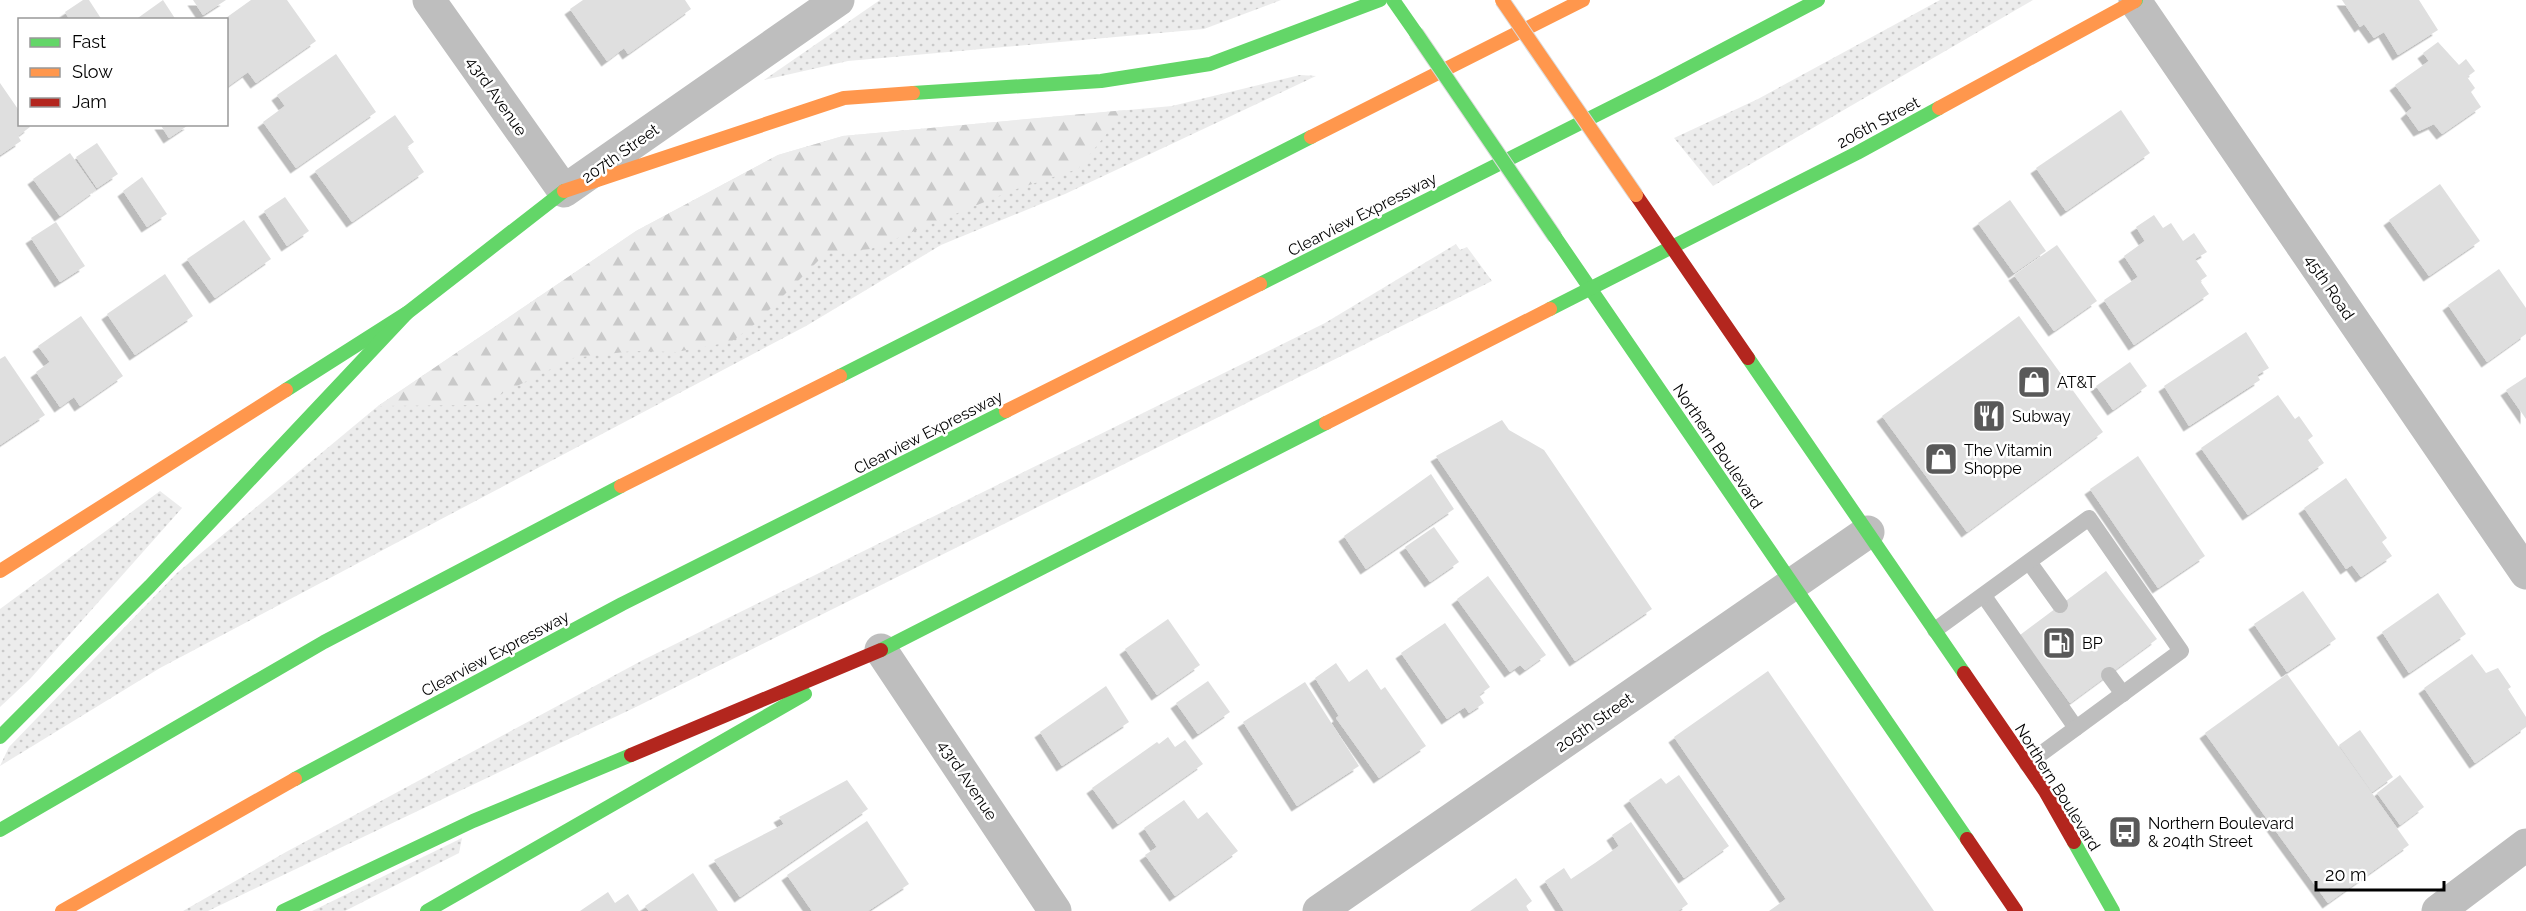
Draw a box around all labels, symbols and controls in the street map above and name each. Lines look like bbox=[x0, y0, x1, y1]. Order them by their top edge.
legend bbox=[18, 18, 228, 126]
text: Fast bbox=[72, 31, 106, 52]
street label: 43rd Avenue bbox=[462, 53, 531, 140]
text: Slow bbox=[72, 61, 113, 82]
text: Jam bbox=[72, 91, 107, 112]
street label: 206th Street bbox=[1834, 92, 1923, 152]
street label: 207th Street bbox=[578, 120, 663, 187]
street label: Clearview Expressway bbox=[1285, 168, 1440, 260]
street label: 45th Road bbox=[2301, 251, 2358, 324]
shop icon: AT&T bbox=[2016, 364, 2052, 400]
place label: AT&T bbox=[2057, 373, 2096, 392]
street label: Northern Boulevard bbox=[1669, 380, 1766, 512]
street label: Clearview Expressway bbox=[851, 386, 1006, 478]
restaurant icon: Subway bbox=[1971, 398, 2007, 434]
place label: Subway bbox=[2012, 407, 2071, 426]
shop icon: The Vitamin Shoppe bbox=[1923, 441, 1959, 477]
place label: The Vitamin Shoppe bbox=[1964, 441, 2052, 478]
street label: Clearview Expressway bbox=[418, 606, 573, 700]
fuel station icon: BP bbox=[2041, 625, 2077, 661]
place label: BP bbox=[2082, 634, 2103, 653]
street label: 205th Street bbox=[1552, 688, 1637, 756]
street label: Northern Boulevard bbox=[2011, 720, 2104, 854]
street label: 43rd Avenue bbox=[934, 737, 1001, 824]
bus stop icon: Northern Boulevard & 204th Street bbox=[2107, 814, 2143, 850]
place label: Northern Boulevard & 204th Street bbox=[2148, 814, 2294, 851]
scale bar bbox=[2316, 854, 2444, 892]
text: 20 m bbox=[2325, 864, 2367, 885]

